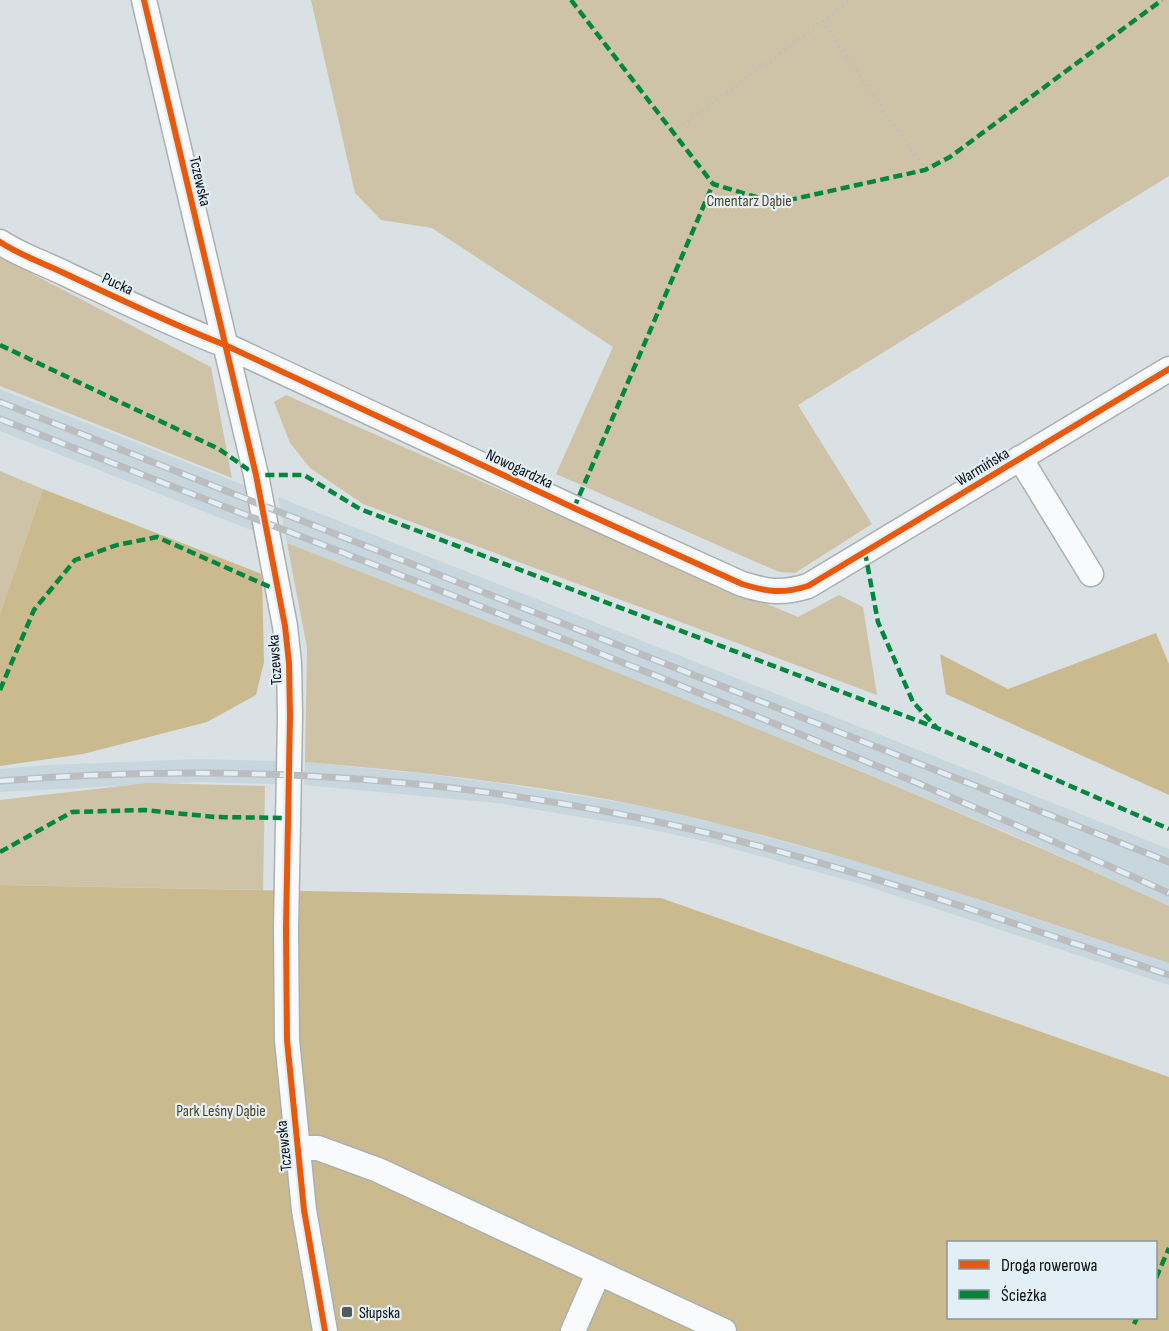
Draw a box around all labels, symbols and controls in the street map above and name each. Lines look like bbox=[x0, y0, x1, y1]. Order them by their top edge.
street label: Tczewska bbox=[185, 155, 214, 208]
park label: Cmentarz Dąbie bbox=[706, 192, 792, 211]
street label: Pucka bbox=[99, 269, 136, 300]
street label: Warmińska bbox=[953, 444, 1013, 491]
street label: Nowogardzka bbox=[483, 446, 556, 493]
street label: Tczewska bbox=[264, 634, 287, 686]
park label: Park Leśny Dąbie bbox=[176, 1102, 266, 1121]
street label: Tczewska bbox=[272, 1120, 297, 1172]
legend bbox=[947, 1241, 1157, 1319]
text: Droga rowerowa bbox=[1001, 1255, 1098, 1276]
text: Ścieżka bbox=[1001, 1285, 1047, 1306]
place label: Słupska bbox=[359, 1304, 400, 1323]
marker: Słupska bbox=[340, 1305, 354, 1319]

